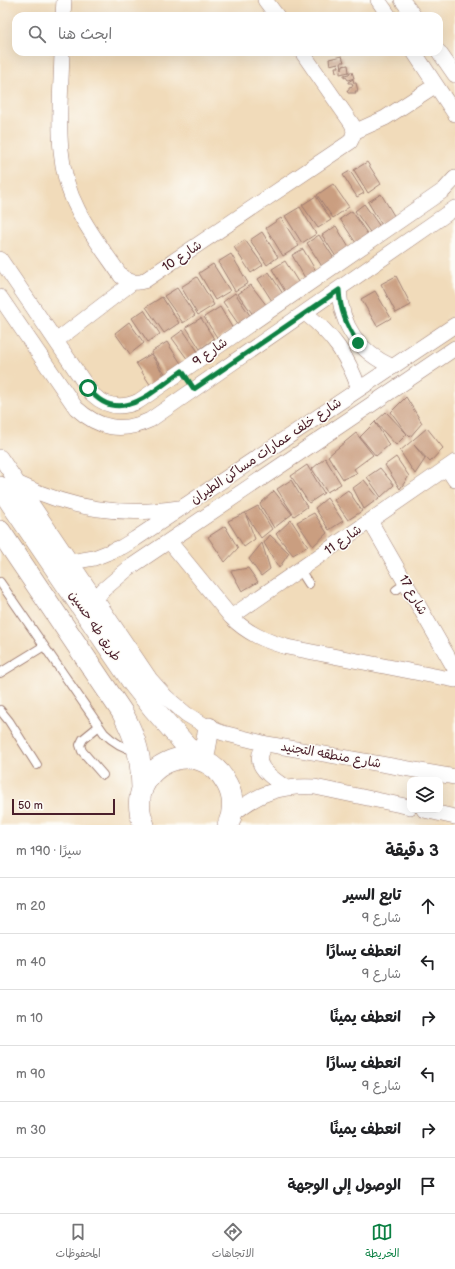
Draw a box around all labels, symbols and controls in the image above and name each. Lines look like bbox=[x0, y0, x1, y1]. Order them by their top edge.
search box bbox=[12, 12, 443, 56]
icon: search bbox=[26, 23, 48, 45]
text: ابحث هنا bbox=[58, 25, 112, 44]
street label: شارع 10 bbox=[159, 237, 205, 276]
street label: شارع 9 bbox=[189, 334, 231, 371]
route end bbox=[349, 334, 367, 352]
route start bbox=[79, 379, 97, 397]
street label: شارع خلف عمارات مساكن الطيران bbox=[187, 394, 345, 509]
street label: شارع 11 bbox=[321, 521, 365, 559]
street label: شارع 17 bbox=[394, 572, 431, 618]
street label: طريق طه حسين bbox=[65, 588, 125, 664]
street label: شارع منطقه التجنيد bbox=[279, 738, 383, 773]
map controls bbox=[407, 777, 443, 813]
button: layers bbox=[407, 777, 443, 813]
scale bar bbox=[12, 797, 115, 816]
text: 50 m bbox=[18, 799, 43, 812]
text: 3 دقيقة bbox=[385, 841, 439, 861]
text: سيرًا · 190 m bbox=[16, 843, 82, 859]
text: تابع السير bbox=[343, 886, 401, 905]
icon: ahead bbox=[417, 895, 439, 917]
text: 20 m bbox=[16, 898, 46, 914]
text: شارع 9 bbox=[362, 910, 401, 926]
text: انعطف يسارًا bbox=[326, 942, 401, 961]
icon: left bbox=[417, 951, 439, 973]
text: 40 m bbox=[16, 954, 46, 970]
text: شارع 9 bbox=[362, 966, 401, 982]
icon: right bbox=[417, 1007, 439, 1029]
text: انعطف يمينًا bbox=[330, 1008, 401, 1027]
text: 10 m bbox=[16, 1010, 43, 1026]
text: انعطف يسارًا bbox=[326, 1054, 401, 1073]
icon: left bbox=[417, 1063, 439, 1085]
text: 90 m bbox=[16, 1066, 45, 1082]
text: شارع 9 bbox=[362, 1078, 401, 1094]
icon: right bbox=[417, 1119, 439, 1141]
text: انعطف يمينًا bbox=[330, 1120, 401, 1139]
text: 30 m bbox=[16, 1122, 46, 1138]
icon: arrive bbox=[417, 1175, 439, 1197]
text: الوصول إلى الوجهة bbox=[287, 1176, 401, 1195]
tab: المحفوظات bbox=[56, 1221, 101, 1263]
tab: الاتجاهات bbox=[212, 1221, 254, 1263]
tab: الخريطة bbox=[365, 1221, 400, 1263]

